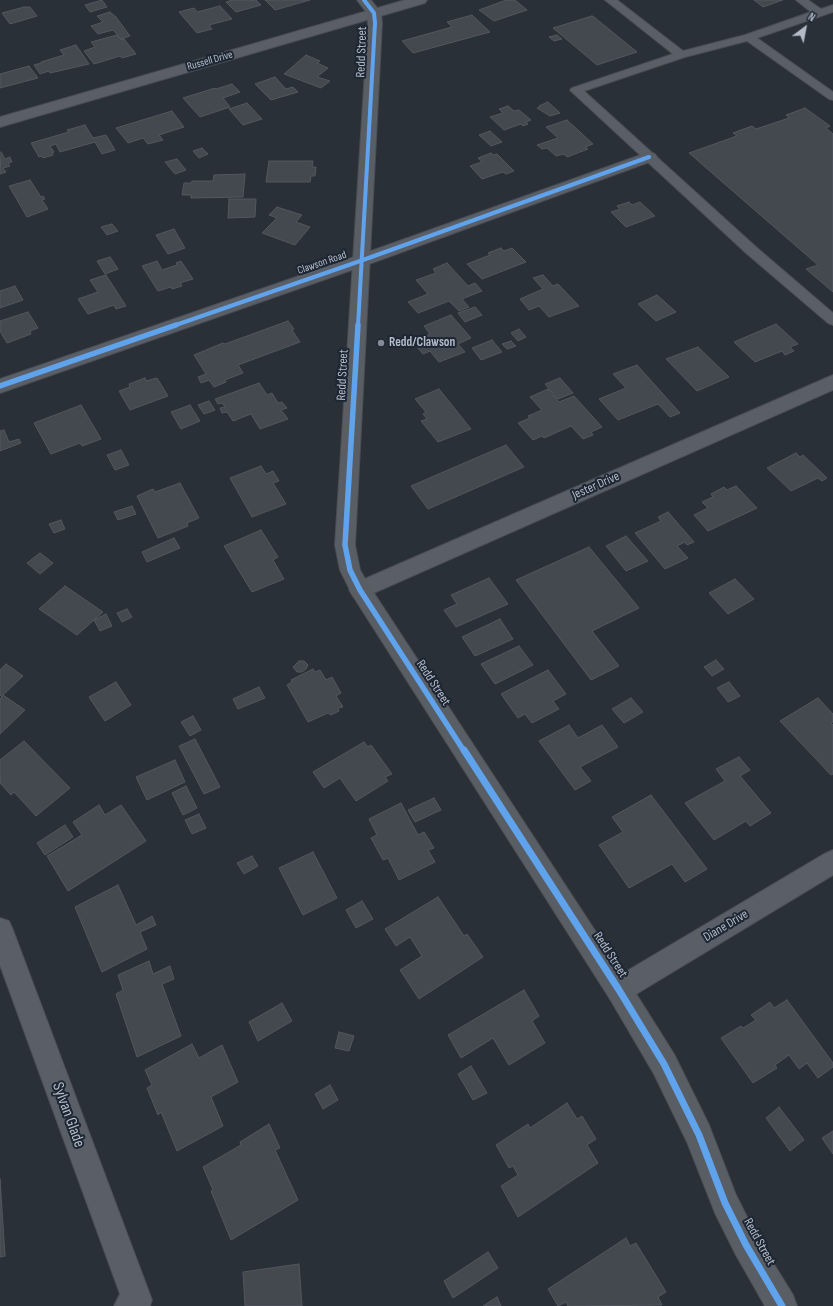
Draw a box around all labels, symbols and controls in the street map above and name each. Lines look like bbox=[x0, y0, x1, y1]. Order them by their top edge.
north arrow bbox=[785, 8, 825, 48]
text: N bbox=[806, 10, 818, 24]
street label: Redd Street bbox=[353, 26, 371, 78]
street label: Russell Drive bbox=[186, 48, 234, 74]
street label: Clawson Road bbox=[296, 248, 348, 278]
place label: Redd/Clawson bbox=[389, 335, 455, 351]
marker: Redd/Clawson bbox=[376, 338, 386, 348]
street label: Redd Street bbox=[334, 349, 352, 401]
street label: Jester Drive bbox=[570, 469, 622, 503]
street label: Redd Street bbox=[412, 657, 454, 709]
street label: Diane Drive bbox=[701, 907, 751, 945]
street label: Redd Street bbox=[589, 929, 631, 981]
street label: Sylvan Glade bbox=[47, 1080, 89, 1150]
street label: Redd Street bbox=[740, 1216, 778, 1268]

